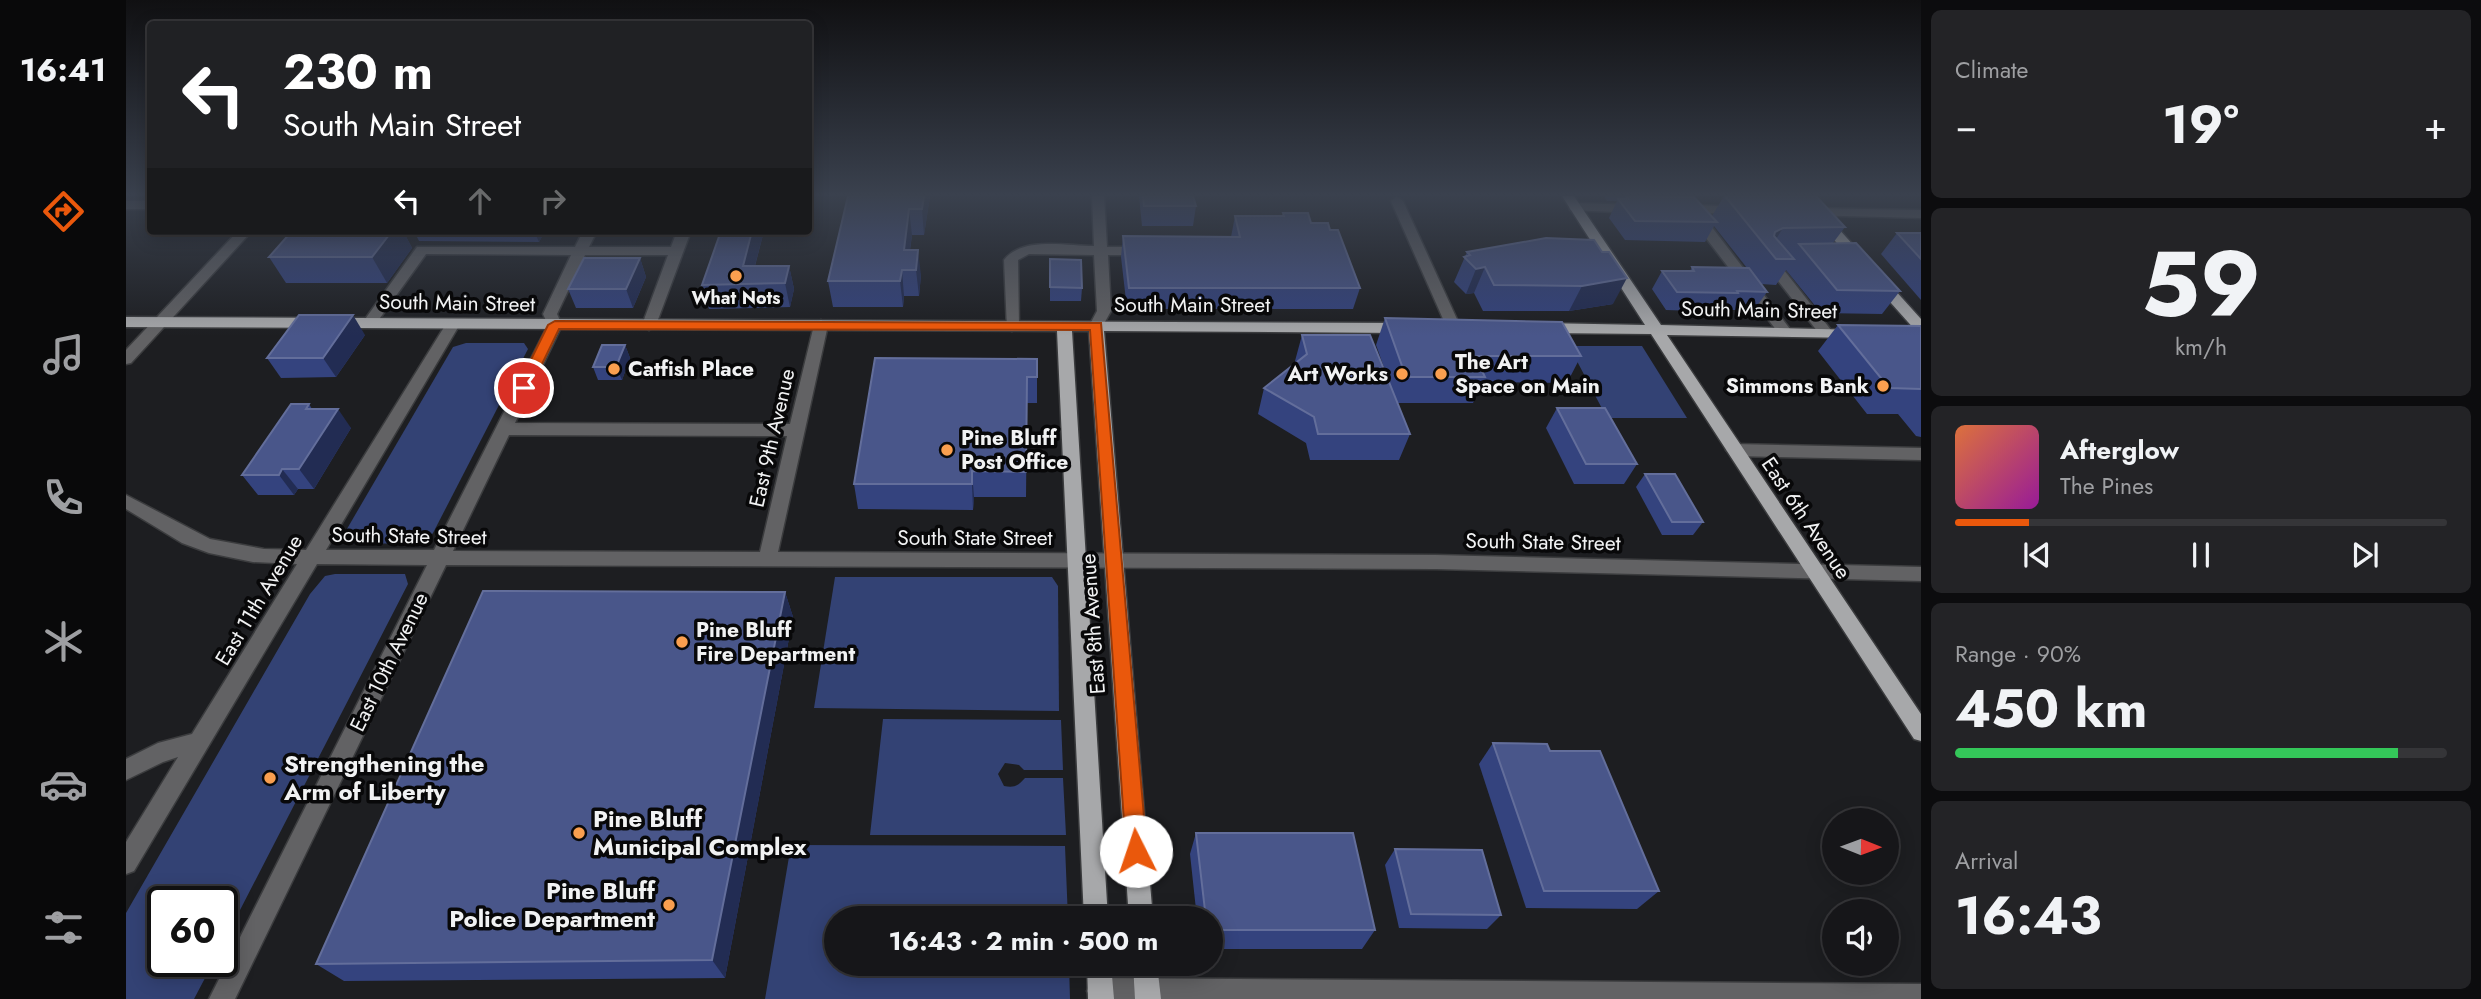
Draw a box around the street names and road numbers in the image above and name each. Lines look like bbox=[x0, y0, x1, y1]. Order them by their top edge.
street label: South Main Street bbox=[379, 287, 535, 319]
street label: South Main Street bbox=[1114, 290, 1270, 320]
street label: South Main Street bbox=[1681, 294, 1837, 326]
street label: East 9th Avenue bbox=[741, 366, 803, 510]
street label: East 6th Avenue bbox=[1754, 451, 1858, 585]
street label: South State Street bbox=[331, 520, 487, 552]
street label: South State Street bbox=[897, 523, 1053, 553]
street label: South State Street bbox=[1465, 526, 1621, 558]
street label: East 11th Avenue bbox=[208, 529, 310, 671]
street label: East 8th Avenue bbox=[1073, 553, 1113, 695]
street label: East 10th Avenue bbox=[342, 587, 436, 737]

